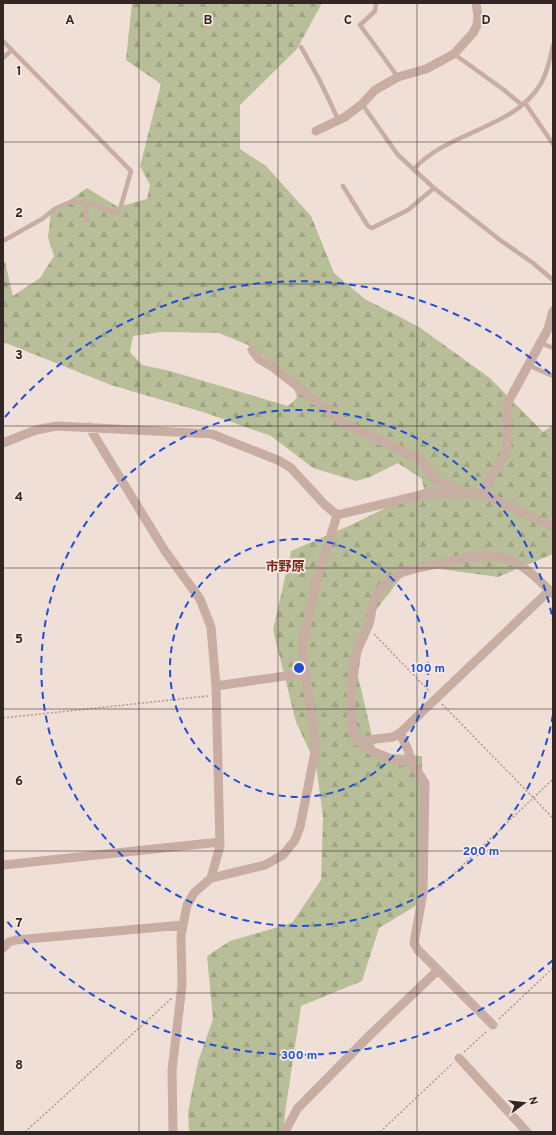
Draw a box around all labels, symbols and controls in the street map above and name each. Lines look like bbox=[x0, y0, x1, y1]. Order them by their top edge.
text: A bbox=[65, 13, 75, 29]
text: B bbox=[204, 13, 213, 29]
text: C bbox=[344, 13, 352, 29]
text: D bbox=[481, 13, 491, 29]
text: 1 bbox=[16, 64, 22, 80]
text: 2 bbox=[15, 206, 23, 222]
text: 3 bbox=[15, 348, 23, 364]
text: 4 bbox=[15, 490, 23, 506]
district label: 市野原 bbox=[265, 559, 305, 576]
text: 5 bbox=[15, 632, 23, 648]
centre of rings bbox=[292, 661, 306, 675]
text: 100 m bbox=[411, 661, 445, 677]
text: 6 bbox=[15, 774, 23, 790]
text: 200 m bbox=[463, 844, 499, 860]
text: 7 bbox=[16, 916, 23, 932]
text: 300 m bbox=[281, 1048, 317, 1064]
text: 8 bbox=[15, 1058, 23, 1074]
north arrow bbox=[504, 1083, 544, 1123]
text: N bbox=[525, 1095, 540, 1106]

